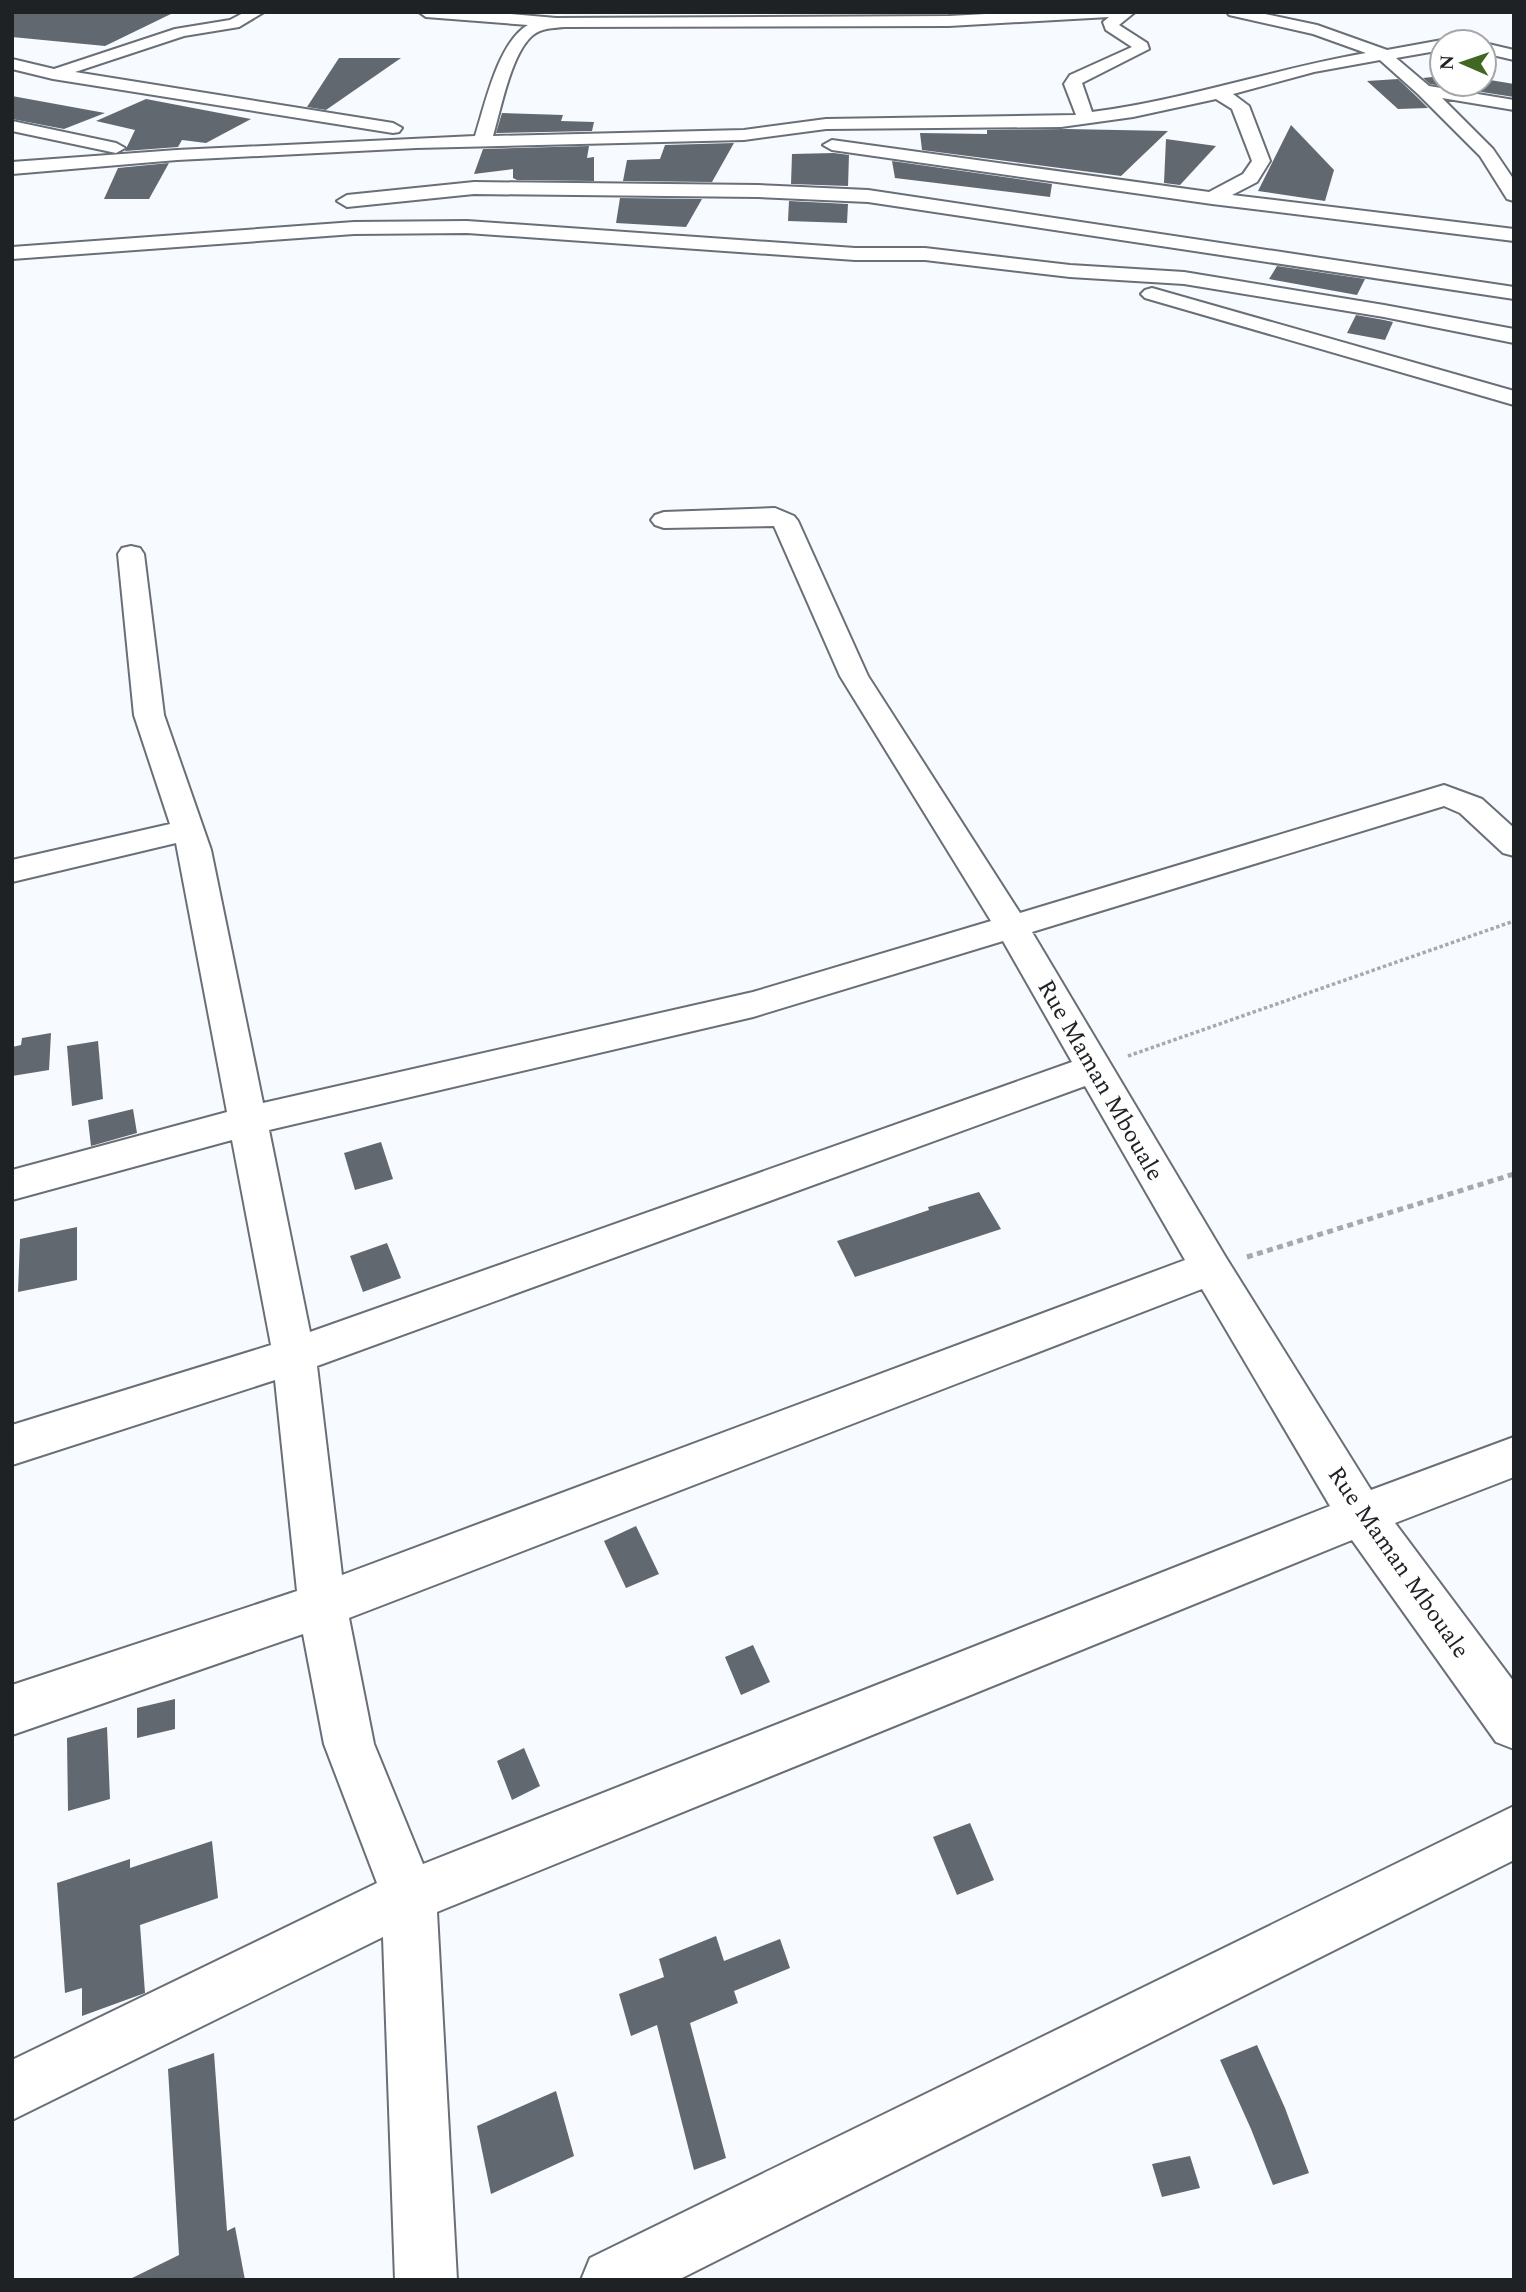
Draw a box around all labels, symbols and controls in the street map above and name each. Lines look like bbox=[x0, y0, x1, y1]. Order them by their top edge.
north arrow bbox=[1428, 28, 1498, 98]
text: N bbox=[1433, 54, 1462, 71]
street label: Rue Maman Mbouale bbox=[1028, 973, 1173, 1188]
street label: Rue Maman Mbouale bbox=[1318, 1459, 1478, 1666]

